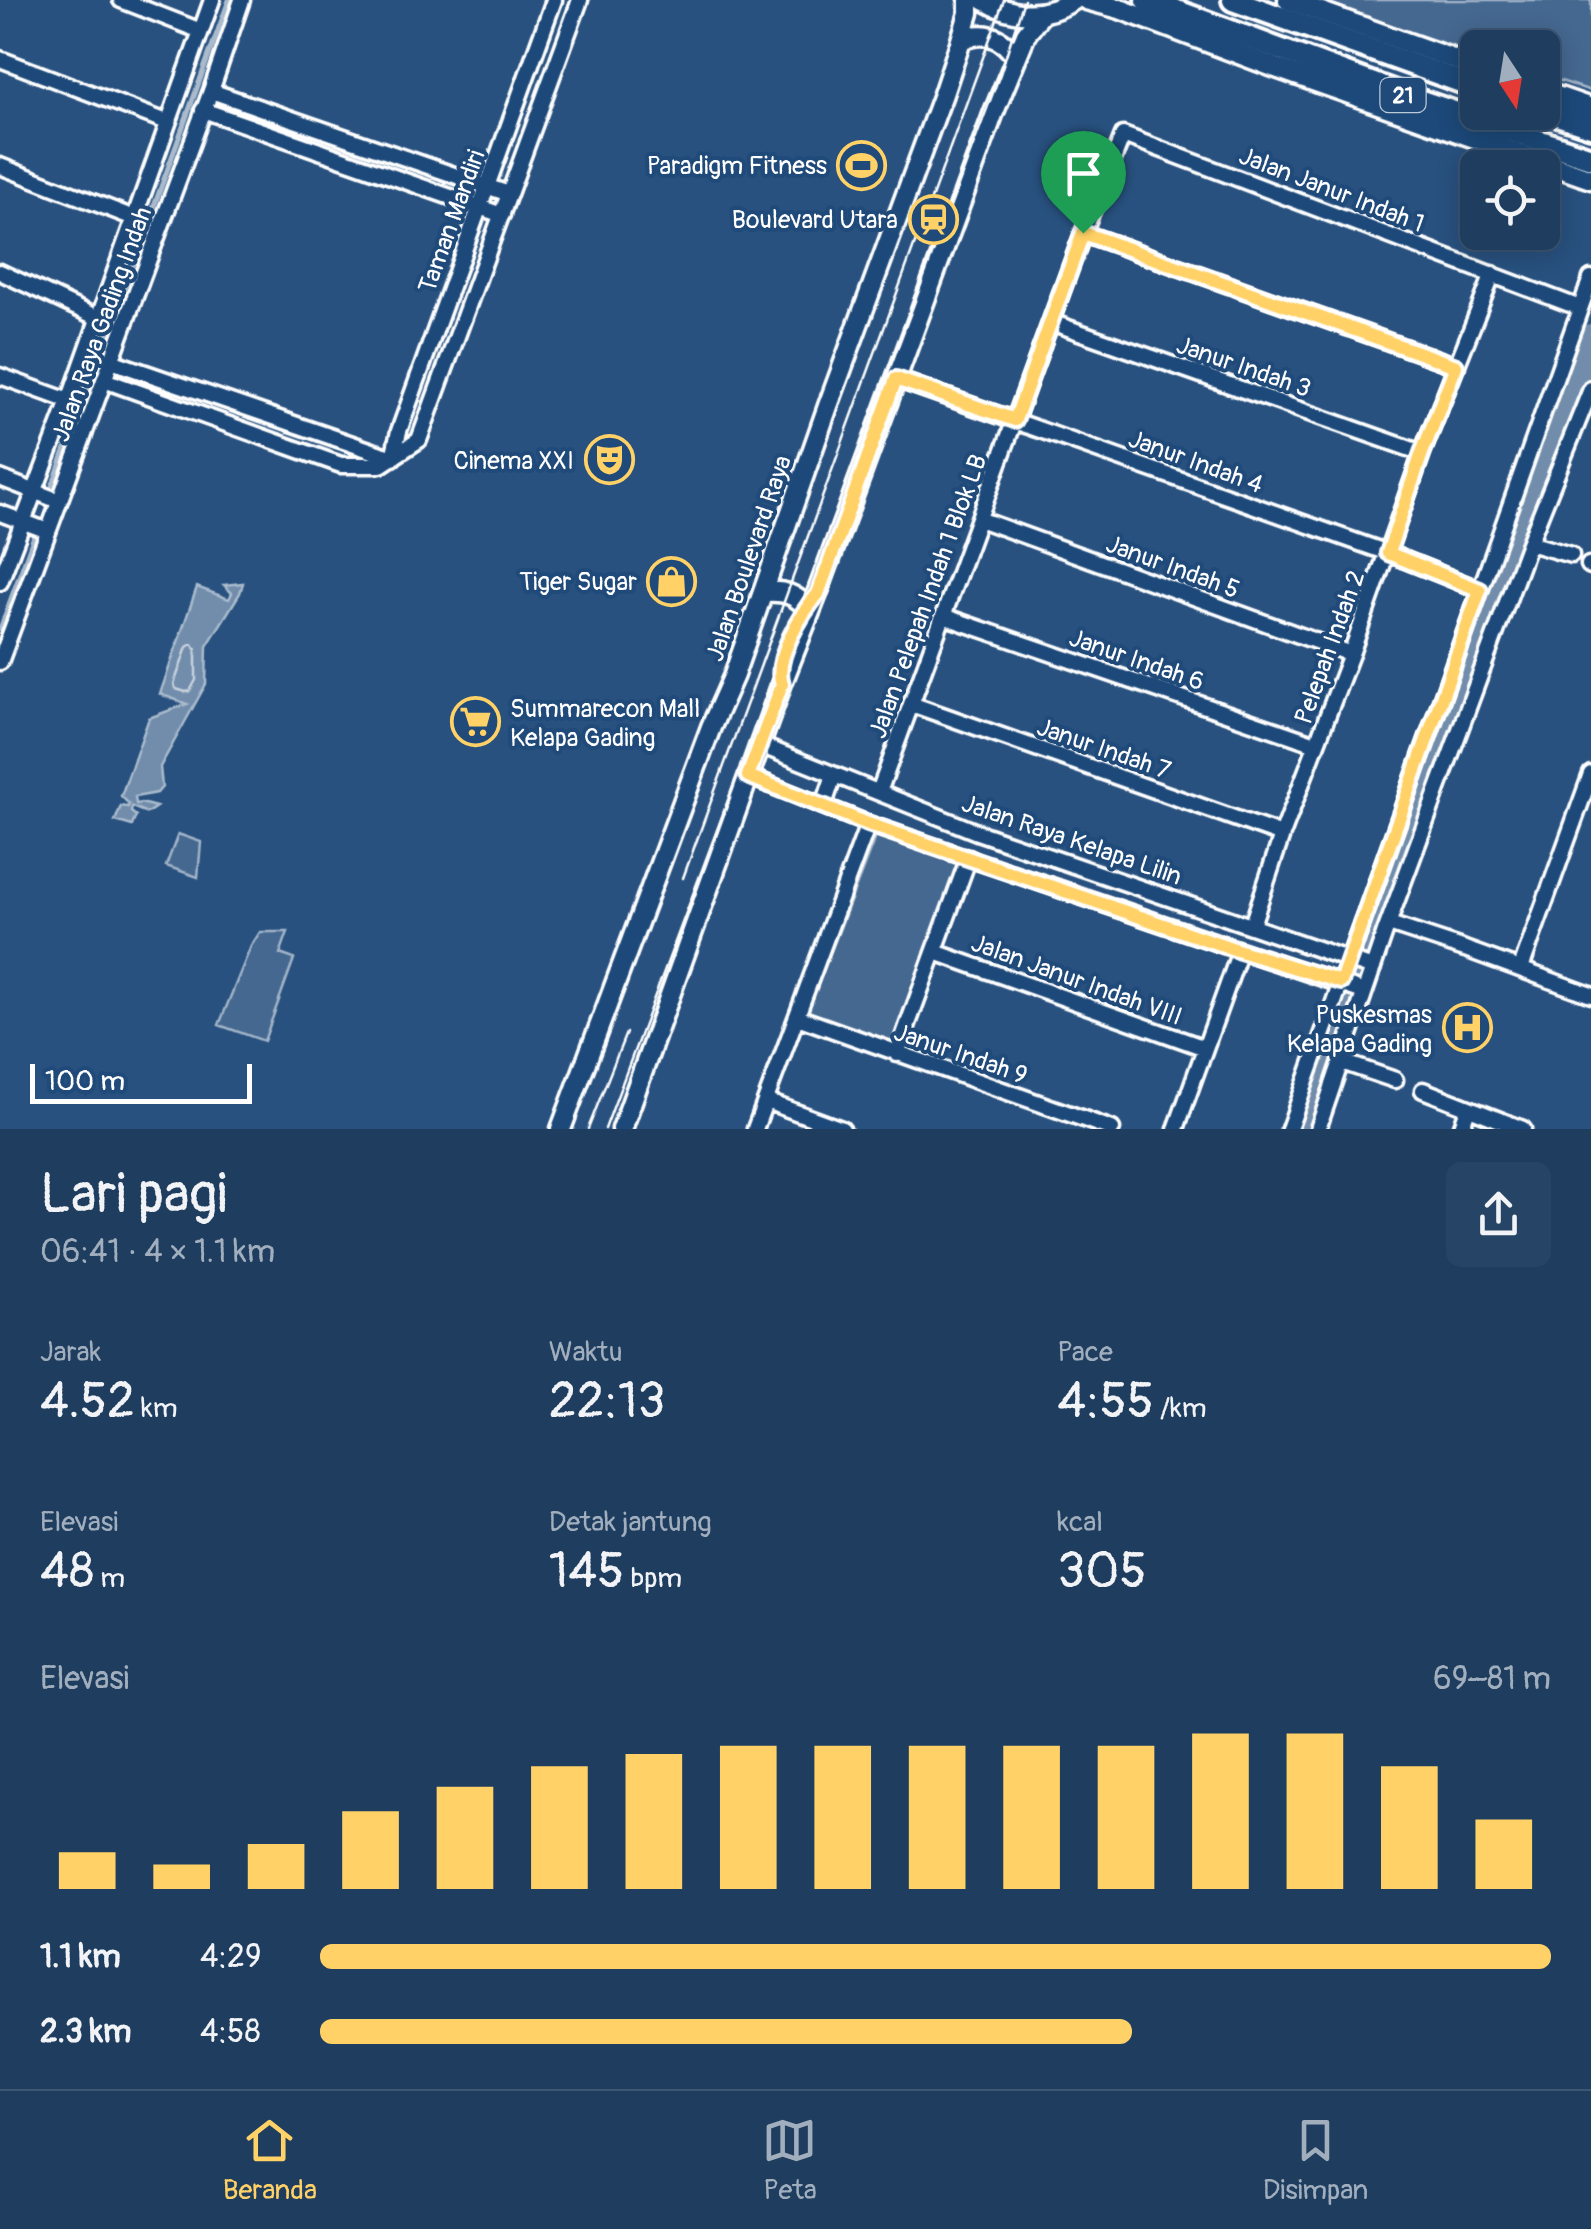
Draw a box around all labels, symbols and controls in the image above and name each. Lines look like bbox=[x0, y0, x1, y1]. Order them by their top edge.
north arrow bbox=[1460, 30, 1560, 130]
map controls bbox=[1460, 30, 1560, 250]
road number: 21 bbox=[1380, 78, 1426, 112]
pin bbox=[1041, 131, 1126, 234]
sports icon: Paradigm Fitness bbox=[836, 139, 888, 191]
street label: Jalan Janur Indah 1 bbox=[1234, 141, 1428, 240]
street label: Taman Mandiri bbox=[412, 146, 493, 297]
icon: arrive bbox=[1056, 146, 1111, 201]
button: locate bbox=[1460, 150, 1560, 250]
place label: Paradigm Fitness bbox=[647, 151, 827, 182]
station icon: Boulevard Utara bbox=[907, 193, 959, 245]
street label: Jalan Raya Gading Indah bbox=[46, 203, 159, 446]
place label: Boulevard Utara bbox=[732, 205, 898, 236]
street label: Janur Indah 3 bbox=[1172, 330, 1315, 405]
street label: Janur Indah 4 bbox=[1124, 424, 1267, 501]
theatre icon: Cinema XXI bbox=[583, 434, 635, 486]
place label: Cinema XXI bbox=[453, 446, 574, 477]
street label: Jalan Pelepah Indah 1 Blok LB bbox=[863, 450, 994, 743]
street label: Jalan Boulevard Raya bbox=[700, 451, 799, 666]
street label: Janur Indah 5 bbox=[1102, 529, 1243, 606]
shop icon: Tiger Sugar bbox=[646, 555, 698, 607]
street label: Pelepah Indah 2 bbox=[1288, 566, 1373, 729]
place label: Tiger Sugar bbox=[519, 567, 637, 598]
street label: Janur Indah 6 bbox=[1065, 623, 1208, 698]
place label: Summarecon Mall Kelapa Gading bbox=[510, 694, 700, 754]
supermarket icon: Summarecon Mall Kelapa Gading bbox=[449, 696, 501, 748]
street label: Janur Indah 7 bbox=[1033, 712, 1174, 787]
street label: Jalan Raya Kelapa Lilin bbox=[957, 788, 1186, 893]
street label: Jalan Janur Indah VIII bbox=[967, 928, 1186, 1033]
place label: Puskesmas Kelapa Gading bbox=[1287, 1000, 1432, 1060]
hospital icon: Puskesmas Kelapa Gading bbox=[1441, 1002, 1493, 1054]
street label: Janur Indah 9 bbox=[890, 1017, 1031, 1092]
scale bar bbox=[30, 1059, 252, 1104]
text: 100 m bbox=[45, 1064, 125, 1099]
text: Lari pagi bbox=[40, 1160, 227, 1229]
button: share bbox=[1446, 1162, 1551, 1267]
text: 06:41 · 4 × 1.1 km bbox=[40, 1232, 275, 1272]
text: Jarak bbox=[40, 1335, 101, 1370]
text: Waktu bbox=[549, 1335, 623, 1370]
text: Pace bbox=[1057, 1335, 1113, 1370]
text: 4.52 bbox=[40, 1370, 135, 1433]
text: 22:13 bbox=[549, 1370, 665, 1433]
text: 4:55 bbox=[1057, 1370, 1154, 1433]
text: km bbox=[135, 1391, 178, 1426]
text: /km bbox=[1154, 1391, 1207, 1426]
text: Elevasi bbox=[40, 1505, 118, 1540]
text: Detak jantung bbox=[549, 1505, 712, 1540]
text: kcal bbox=[1057, 1505, 1103, 1540]
text: 48 bbox=[40, 1540, 94, 1603]
text: 145 bbox=[549, 1540, 624, 1603]
text: 305 bbox=[1057, 1540, 1146, 1603]
text: m bbox=[94, 1561, 125, 1596]
text: bpm bbox=[624, 1561, 682, 1596]
text: Elevasi bbox=[40, 1659, 129, 1699]
text: 69–81 m bbox=[1433, 1659, 1551, 1699]
text: 1.1 km bbox=[40, 1937, 121, 1977]
text: 4:29 bbox=[200, 1937, 261, 1977]
text: 2.3 km bbox=[40, 2012, 131, 2052]
text: 4:58 bbox=[200, 2012, 261, 2052]
tab: Beranda bbox=[223, 2113, 317, 2208]
tab: Peta bbox=[762, 2113, 817, 2208]
tab: Disimpan bbox=[1263, 2113, 1368, 2208]

